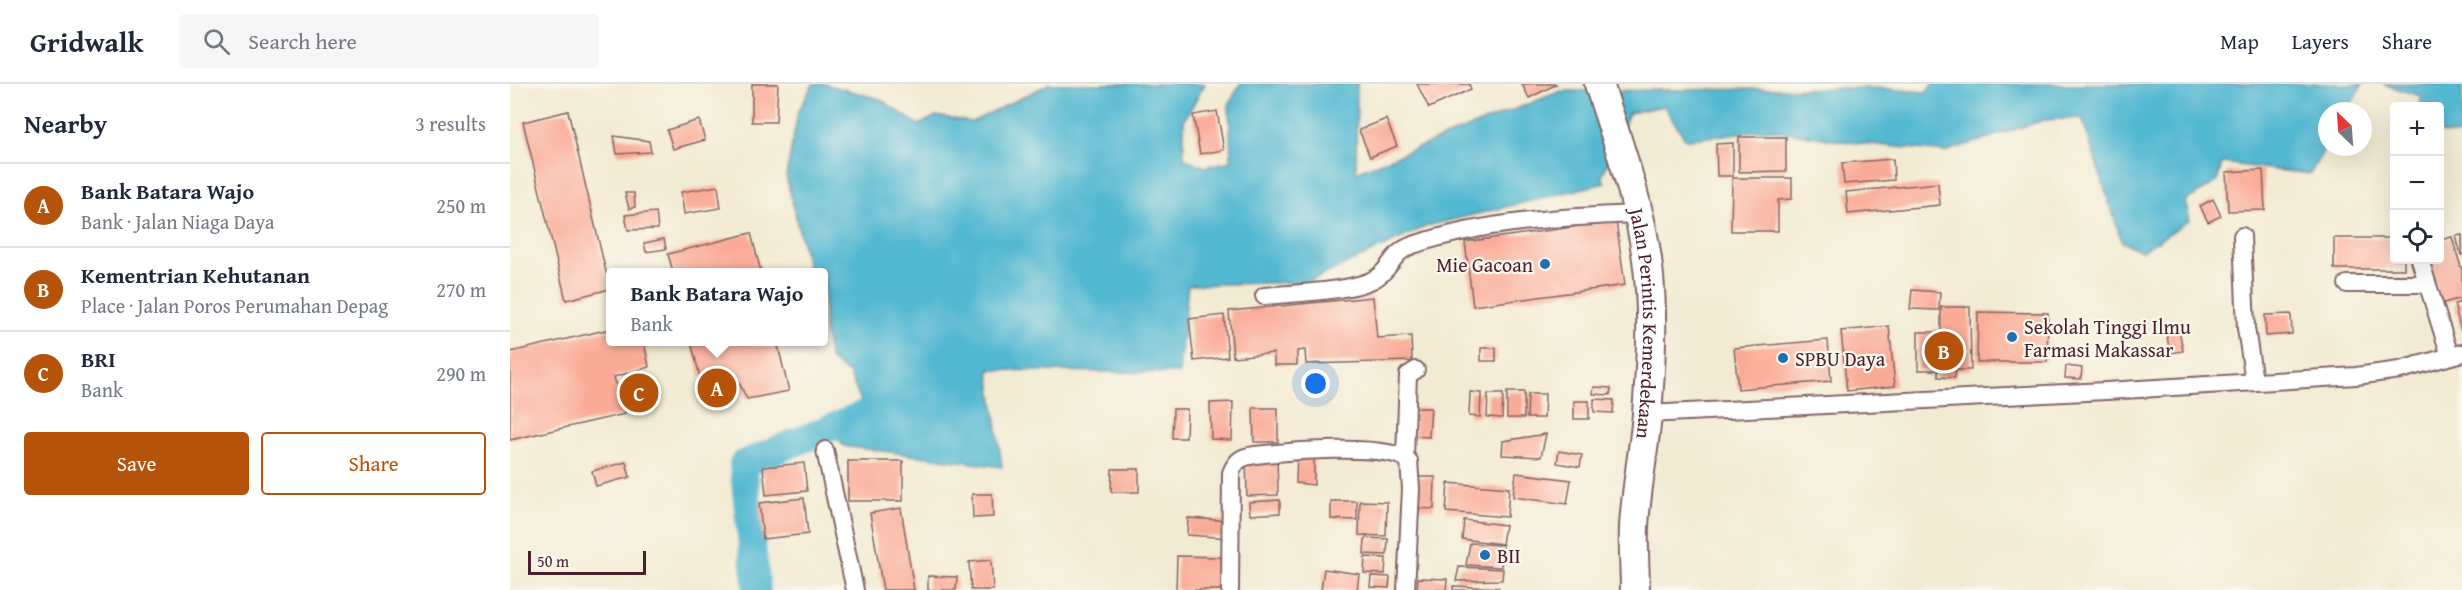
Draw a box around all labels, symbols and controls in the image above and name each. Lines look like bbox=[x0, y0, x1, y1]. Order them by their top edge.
search box bbox=[179, 14, 599, 68]
text: Gridwalk bbox=[30, 21, 143, 62]
icon: search bbox=[200, 25, 233, 58]
text: Search here bbox=[248, 25, 357, 57]
text: Map bbox=[2220, 26, 2259, 57]
text: Layers bbox=[2292, 26, 2349, 57]
text: Share bbox=[2382, 26, 2432, 57]
north arrow bbox=[2318, 102, 2372, 156]
map controls bbox=[2390, 102, 2444, 264]
button: + bbox=[2390, 102, 2444, 156]
text: Nearby bbox=[24, 104, 107, 143]
text: 3 results bbox=[415, 109, 486, 138]
button: − bbox=[2390, 156, 2444, 210]
text: Bank Batara Wajo bbox=[81, 175, 254, 207]
text: A bbox=[37, 191, 50, 220]
text: 250 m bbox=[436, 191, 486, 220]
street label: Jalan Perintis Kemerdekaan bbox=[1622, 202, 1666, 441]
text: Bank · Jalan Niaga Daya bbox=[81, 207, 274, 236]
button: locate bbox=[2390, 210, 2444, 264]
place label: Mie Gacoan bbox=[1436, 250, 1533, 279]
marker: Mie Gacoan bbox=[1538, 257, 1552, 271]
text: Kementrian Kehutanan bbox=[81, 259, 310, 291]
popup bbox=[606, 268, 828, 346]
text: B bbox=[37, 275, 50, 304]
text: 270 m bbox=[436, 275, 486, 304]
text: Bank Batara Wajo bbox=[630, 277, 804, 309]
text: Place · Jalan Poros Perumahan Depag bbox=[81, 291, 388, 320]
text: Bank bbox=[630, 309, 673, 338]
place label: Sekolah Tinggi Ilmu Farmasi Makassar bbox=[2024, 312, 2191, 364]
pin: B bbox=[1924, 328, 1964, 374]
marker: Sekolah Tinggi Ilmu Farmasi Makassar bbox=[2005, 330, 2019, 344]
text: BRI bbox=[81, 343, 116, 375]
place label: SPBU Daya bbox=[1795, 344, 1886, 373]
marker: SPBU Daya bbox=[1776, 351, 1790, 365]
text: C bbox=[38, 359, 49, 388]
text: 290 m bbox=[436, 359, 486, 388]
pin: A bbox=[698, 366, 736, 410]
your location bbox=[1301, 369, 1330, 398]
pin: C bbox=[620, 370, 658, 416]
text: Bank bbox=[81, 375, 123, 404]
button: Save bbox=[24, 432, 249, 495]
button: Share bbox=[261, 432, 486, 495]
place label: BII bbox=[1497, 541, 1521, 570]
scale bar bbox=[528, 548, 646, 576]
marker: BII bbox=[1478, 548, 1492, 562]
text: 50 m bbox=[537, 549, 569, 573]

